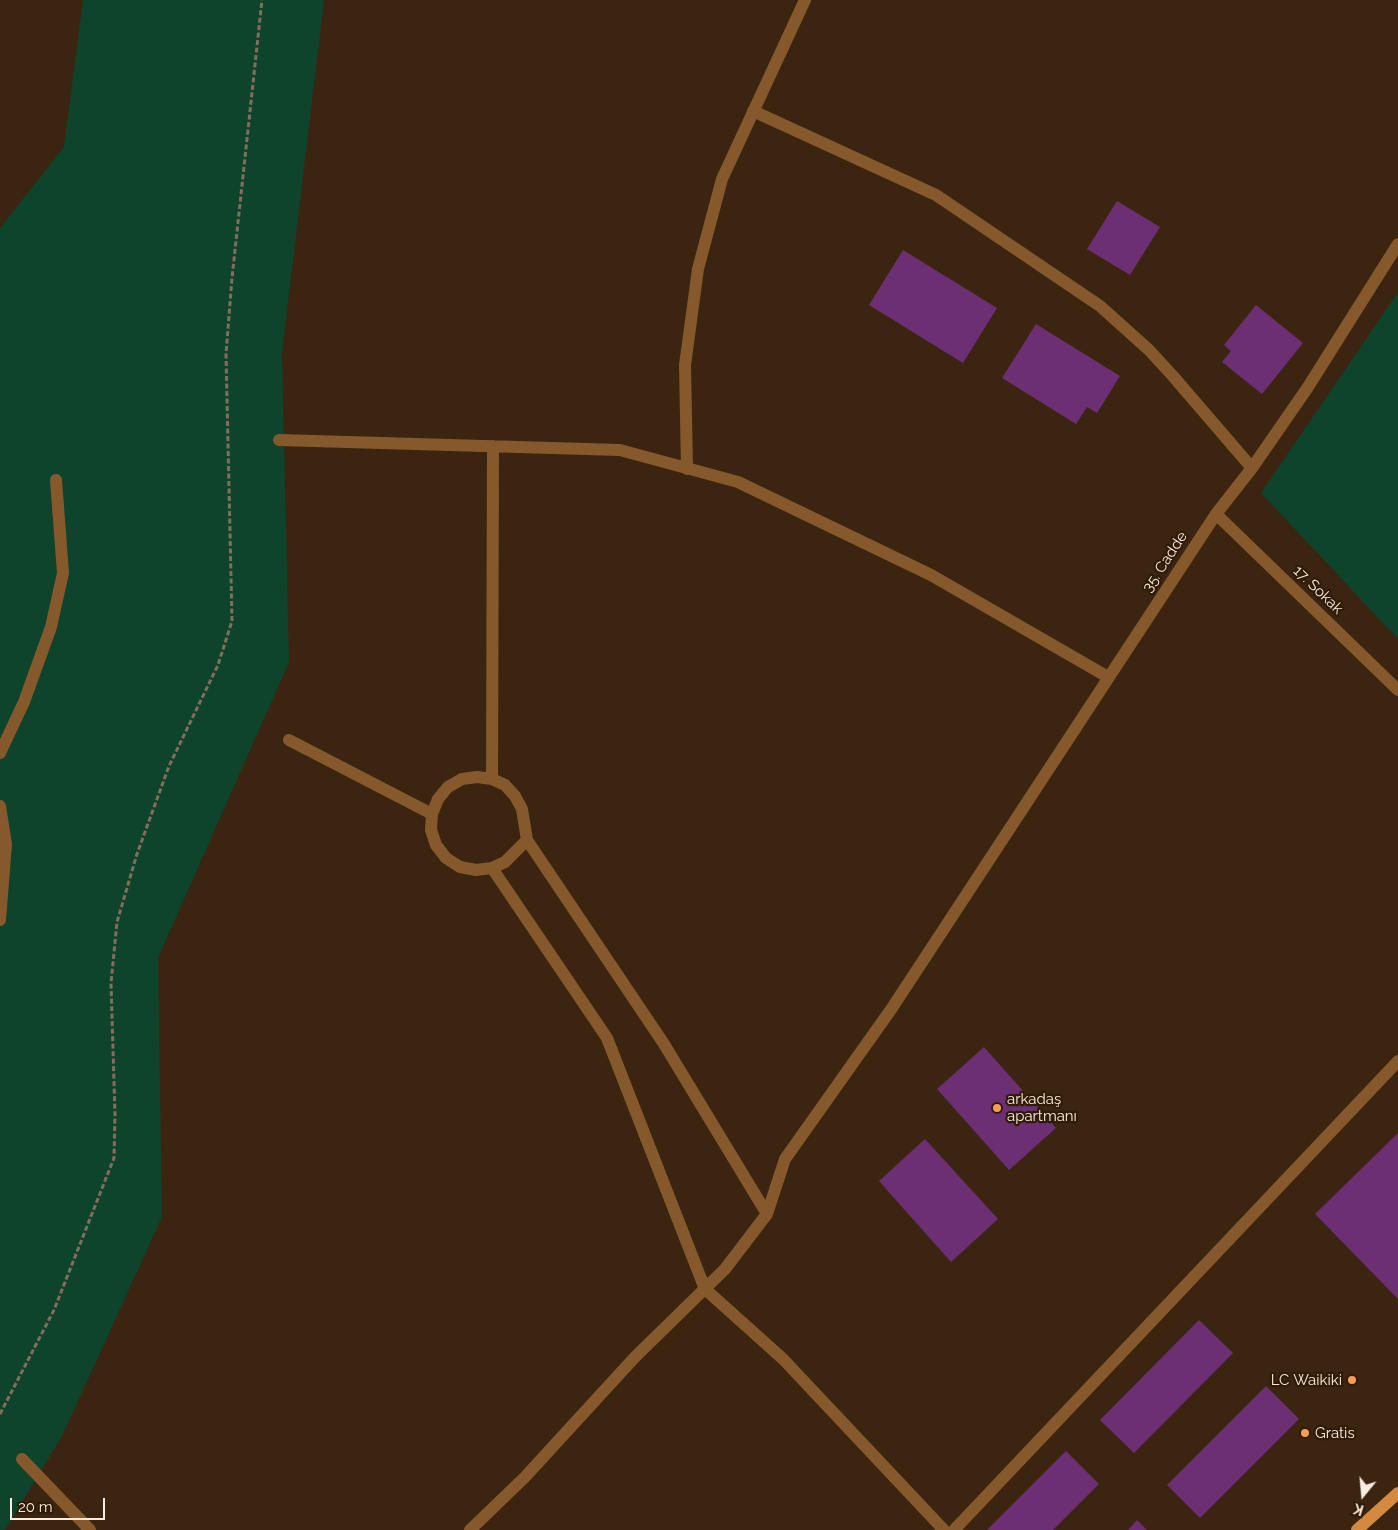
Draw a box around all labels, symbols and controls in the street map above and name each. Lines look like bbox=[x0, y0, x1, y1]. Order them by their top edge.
street label: 35. Cadde bbox=[1139, 528, 1191, 596]
street label: 17. Sokak bbox=[1289, 562, 1347, 618]
place label: arkadaş apartmanı bbox=[1007, 1090, 1077, 1125]
marker: arkadaş apartmanı bbox=[991, 1102, 1003, 1114]
place label: LC Waikiki bbox=[1271, 1371, 1342, 1389]
marker: LC Waikiki bbox=[1346, 1374, 1358, 1386]
place label: Gratis bbox=[1315, 1424, 1355, 1442]
marker: Gratis bbox=[1299, 1427, 1311, 1439]
north arrow bbox=[1338, 1470, 1388, 1520]
scale bar bbox=[12, 1488, 108, 1520]
text: 20 m bbox=[18, 1498, 53, 1516]
text: K bbox=[1352, 1500, 1365, 1518]

